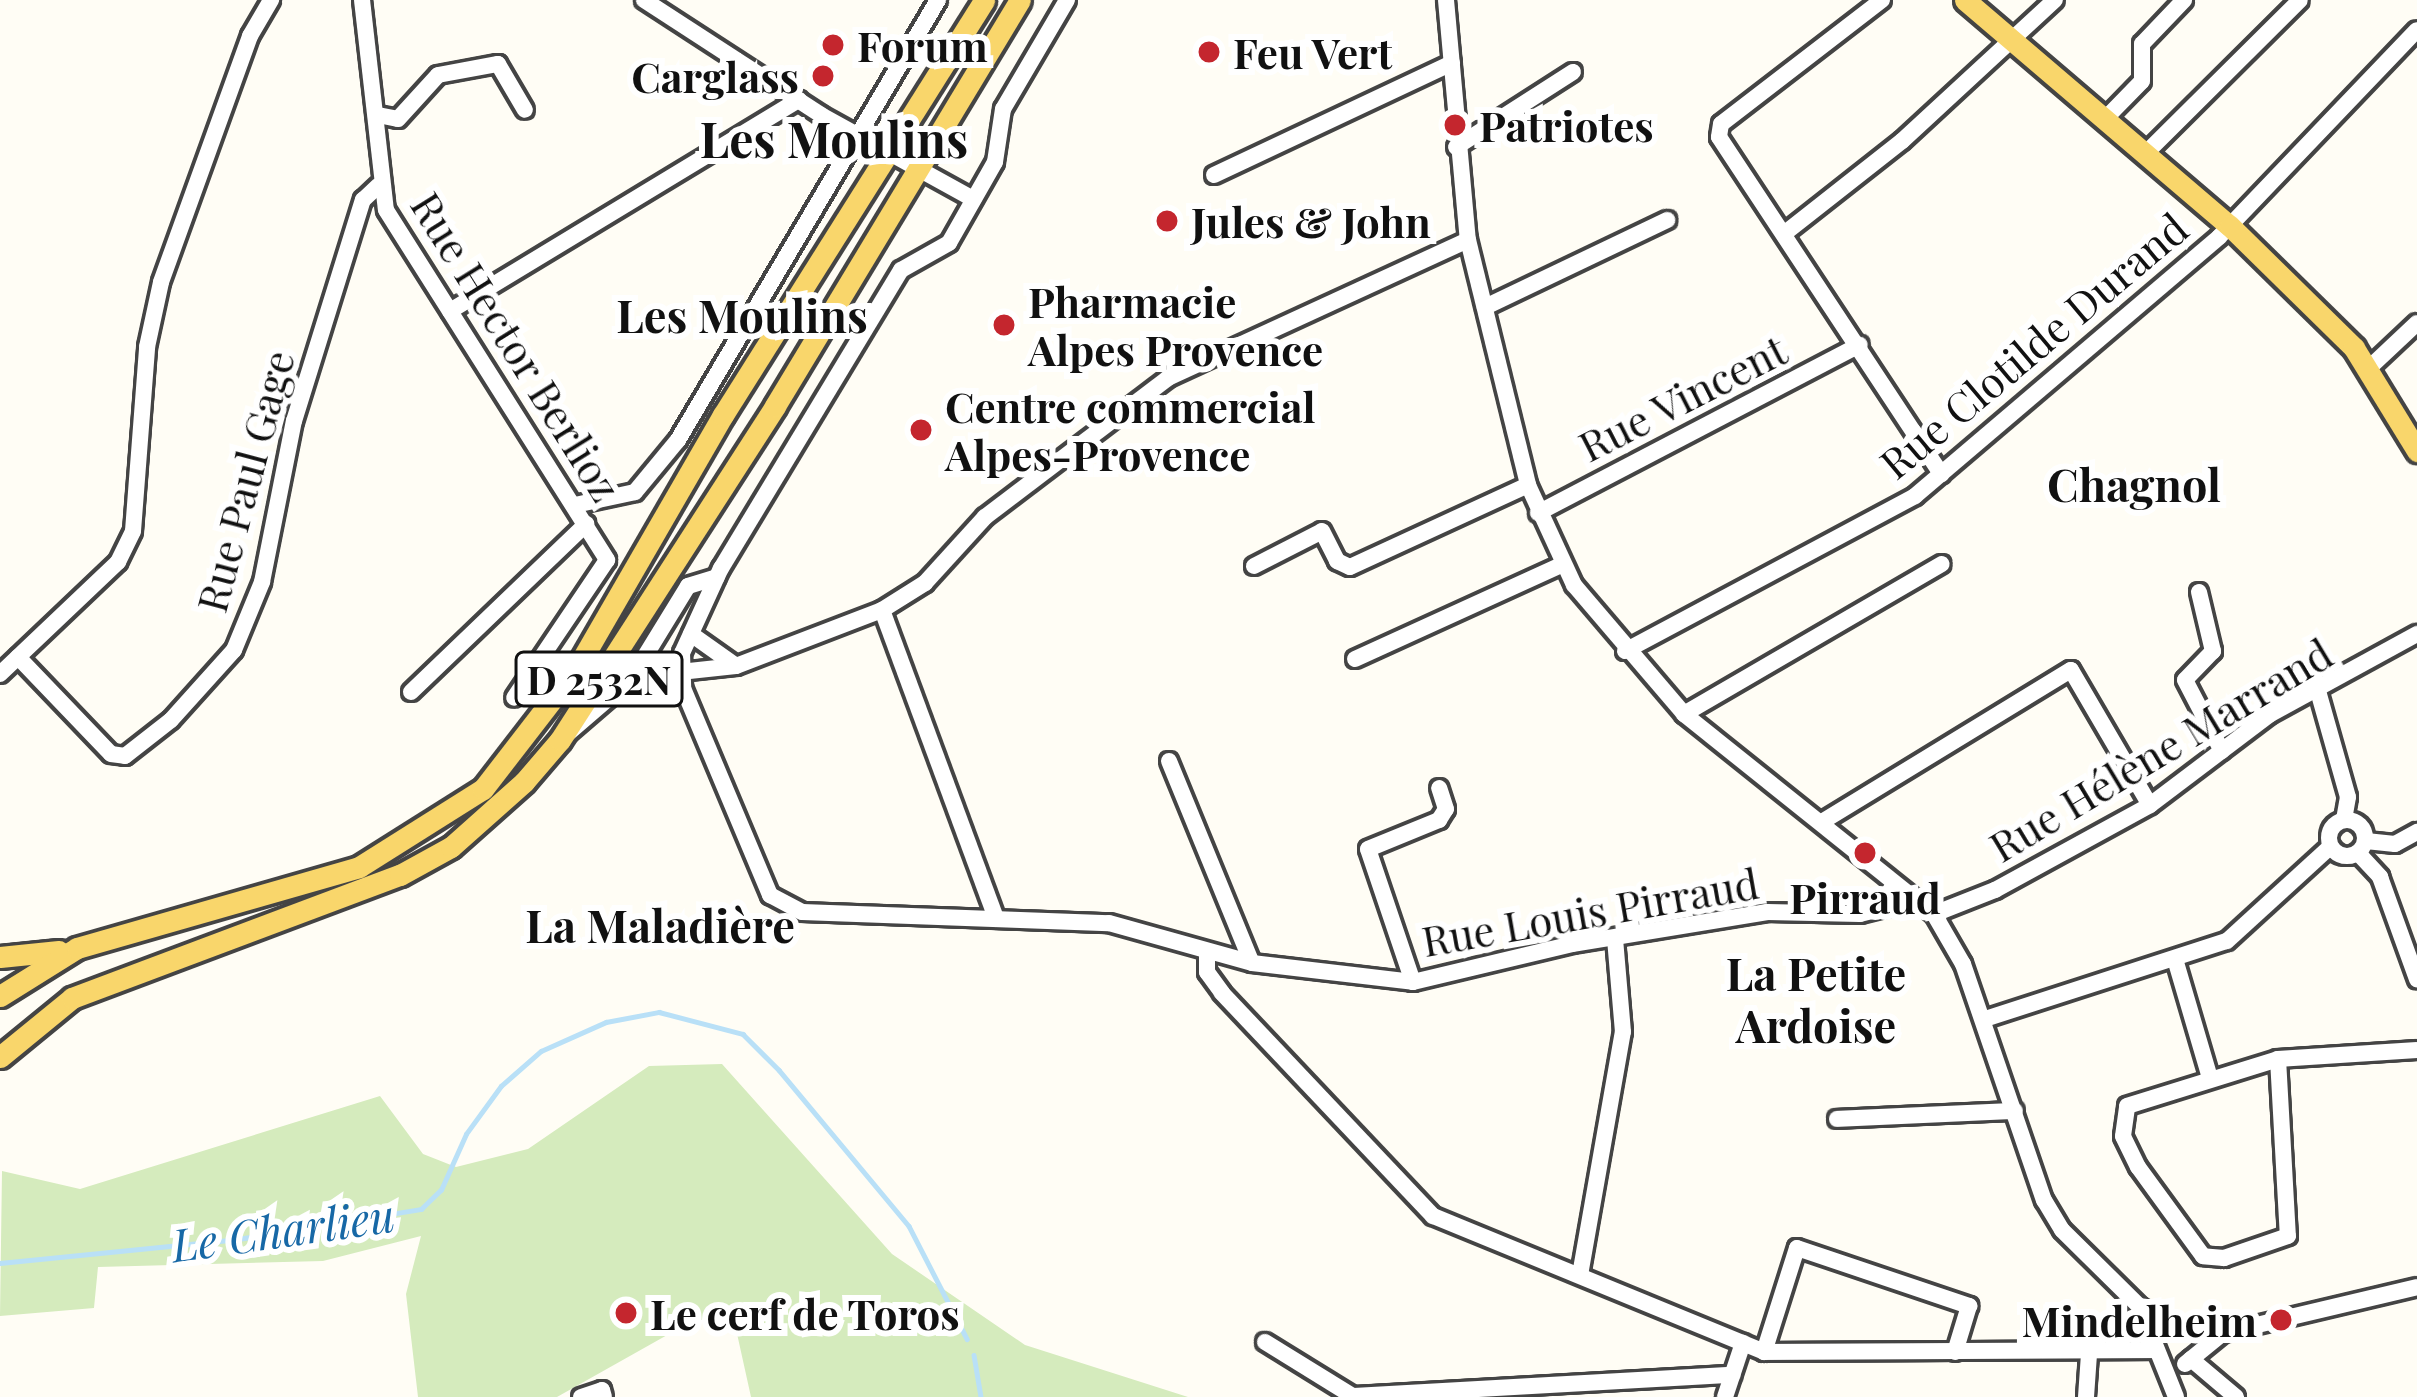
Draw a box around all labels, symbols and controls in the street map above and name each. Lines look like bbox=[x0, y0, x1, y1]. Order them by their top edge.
place label: Forum bbox=[857, 20, 988, 70]
place label: Feu Vert bbox=[1233, 27, 1394, 77]
marker: Forum bbox=[820, 32, 846, 58]
marker: Feu Vert bbox=[1196, 39, 1222, 65]
place label: Carglass bbox=[631, 51, 799, 101]
marker: Carglass bbox=[810, 63, 836, 89]
place label: Patriotes bbox=[1479, 100, 1654, 150]
district label: Les Moulins bbox=[700, 110, 968, 168]
marker: Patriotes bbox=[1442, 112, 1468, 138]
street label: Rue Hector Berlioz bbox=[401, 182, 633, 510]
place label: Jules & John bbox=[1191, 196, 1431, 246]
street label: Rue Clotilde Durand bbox=[1869, 202, 2197, 488]
marker: Jules & John bbox=[1154, 208, 1180, 234]
place label: Pharmacie Alpes Provence bbox=[1028, 276, 1323, 374]
district label: Les Moulins bbox=[616, 288, 868, 342]
marker: Pharmacie Alpes Provence bbox=[991, 312, 1017, 338]
street label: Rue Vincent bbox=[1569, 323, 1795, 471]
street label: Rue Paul Gage bbox=[185, 345, 303, 617]
place label: Centre commercial Alpes-Provence bbox=[945, 381, 1315, 480]
marker: Centre commercial Alpes-Provence bbox=[908, 417, 934, 443]
district label: Chagnol bbox=[2047, 457, 2221, 511]
street label: Rue Hélène Marrand bbox=[1980, 627, 2340, 871]
road number: D 2532N bbox=[512, 646, 686, 712]
marker: Pirraud bbox=[1852, 840, 1878, 866]
street label: Rue Louis Pirraud bbox=[1418, 857, 1762, 965]
place label: Pirraud bbox=[1789, 872, 1941, 922]
district label: La Maladière bbox=[525, 898, 795, 952]
district label: La Petite Ardoise bbox=[1726, 946, 1906, 1052]
water label: Le Charlieu bbox=[168, 1187, 398, 1271]
place label: Le cerf de Toros bbox=[650, 1288, 961, 1338]
place label: Mindelheim bbox=[2022, 1295, 2257, 1345]
marker: Le cerf de Toros bbox=[613, 1300, 639, 1326]
marker: Mindelheim bbox=[2268, 1307, 2294, 1333]

